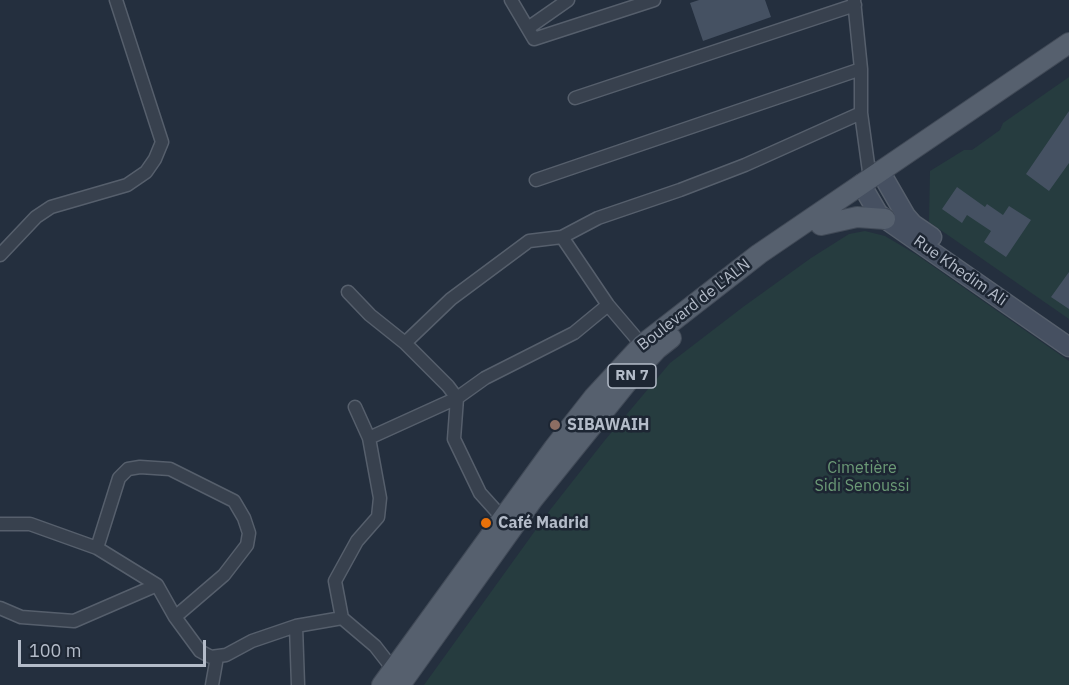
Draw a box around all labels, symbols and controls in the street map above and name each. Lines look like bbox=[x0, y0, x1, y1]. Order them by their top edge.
street label: Rue Khedim Ali bbox=[910, 232, 1010, 310]
street label: Boulevard de L'ALN bbox=[634, 255, 754, 355]
road number: RN 7 bbox=[608, 364, 656, 388]
place label: SIBAWAIH bbox=[567, 415, 649, 435]
marker: SIBAWAIH bbox=[548, 418, 562, 432]
park label: Cimetière Sidi Senoussi bbox=[814, 458, 910, 496]
place label: Café Madrid bbox=[498, 513, 589, 533]
marker: Café Madrid bbox=[479, 516, 493, 530]
scale bar bbox=[21, 628, 208, 666]
text: 100 m bbox=[29, 639, 81, 662]

